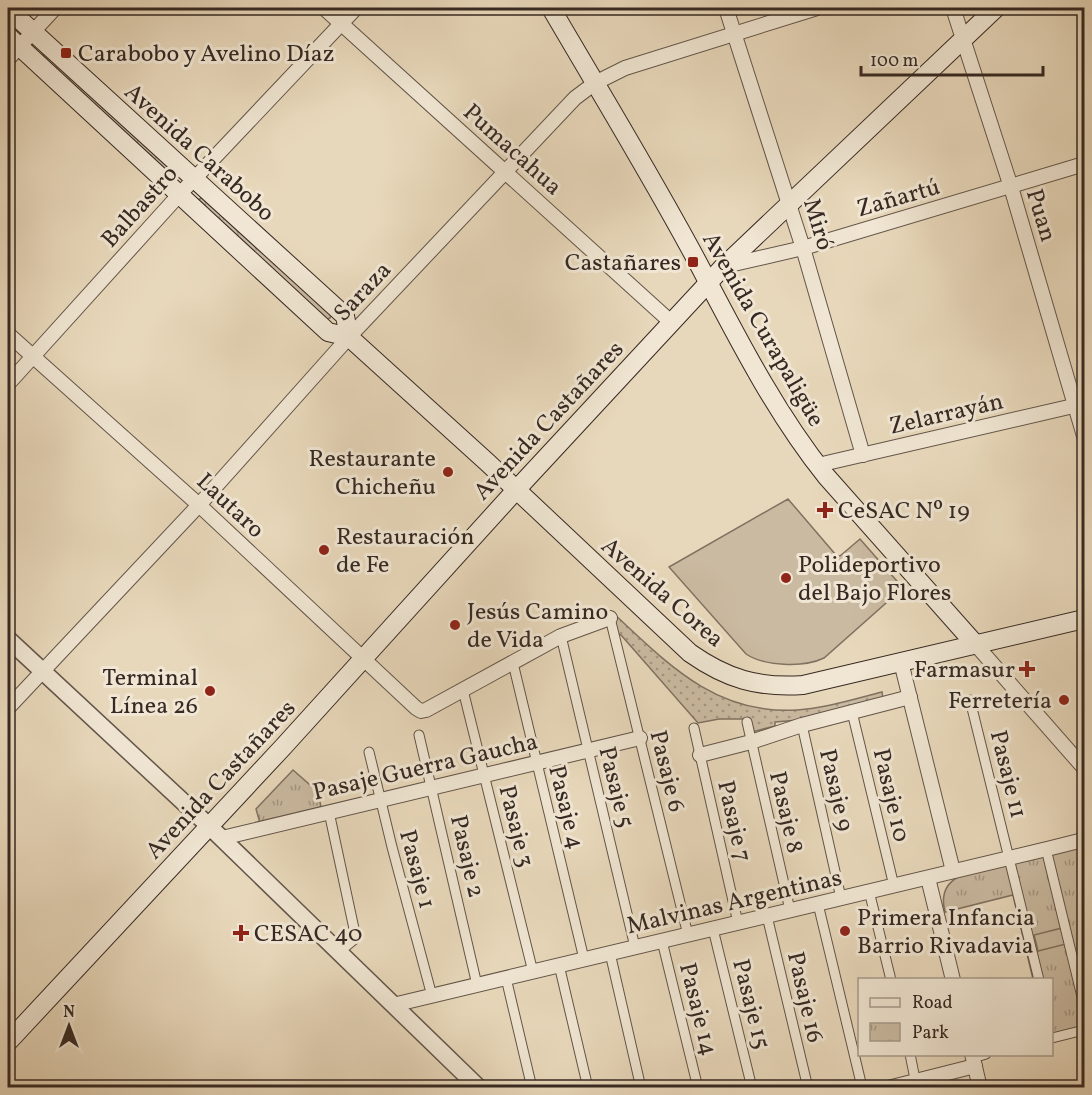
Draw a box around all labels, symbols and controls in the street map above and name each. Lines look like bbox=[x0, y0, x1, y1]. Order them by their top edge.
place label: Carabobo y Avelino Díaz bbox=[78, 38, 335, 72]
scale bar bbox=[861, 39, 1042, 77]
marker: Carabobo y Avelino Díaz bbox=[59, 46, 73, 60]
text: 100 m bbox=[870, 49, 919, 74]
street label: Avenida Carabobo bbox=[116, 77, 281, 230]
street label: Pumacahua bbox=[455, 97, 569, 204]
street label: Balbastro bbox=[94, 159, 187, 256]
street label: Zañartú bbox=[853, 171, 944, 227]
street label: Puan bbox=[1016, 185, 1064, 246]
street label: Miró bbox=[793, 195, 841, 255]
street label: Avenida Curapaligüe bbox=[693, 226, 832, 434]
place label: Castañares bbox=[565, 247, 681, 281]
street label: Saraza bbox=[327, 255, 400, 330]
marker: Castañares bbox=[686, 255, 700, 269]
street label: Avenida Castañares bbox=[466, 334, 633, 509]
street label: Zelarrayán bbox=[886, 385, 1007, 445]
place label: Restaurante Chicheñu bbox=[309, 443, 436, 505]
marker: Restaurante Chicheñu bbox=[441, 465, 455, 479]
street label: Lautaro bbox=[188, 466, 271, 547]
place label: CeSAC Nº 19 bbox=[838, 495, 970, 529]
marker: CeSAC Nº 19 bbox=[816, 501, 834, 519]
place label: Restauración de Fe bbox=[336, 521, 475, 583]
street label: Avenida Corea bbox=[593, 531, 731, 657]
marker: Restauración de Fe bbox=[317, 543, 331, 557]
place label: Polideportivo del Bajo Flores bbox=[798, 549, 951, 611]
marker: Polideportivo del Bajo Flores bbox=[779, 571, 793, 585]
place label: Jesús Camino de Vida bbox=[467, 596, 608, 658]
marker: Jesús Camino de Vida bbox=[448, 618, 462, 632]
place label: Farmasur bbox=[914, 654, 1015, 688]
place label: Terminal Línea 26 bbox=[102, 662, 198, 724]
marker: Farmasur bbox=[1020, 662, 1034, 676]
marker: Terminal Línea 26 bbox=[203, 684, 217, 698]
place label: Ferretería bbox=[948, 685, 1052, 719]
street label: Avenida Castañares bbox=[138, 693, 305, 868]
marker: Ferretería bbox=[1057, 693, 1071, 707]
street label: Pasaje Guerra Gaucha bbox=[310, 726, 541, 810]
street label: Pasaje 6 bbox=[639, 727, 693, 816]
street label: Pasaje 11 bbox=[980, 727, 1034, 822]
street label: Pasaje 5 bbox=[589, 743, 642, 832]
street label: Pasaje 10 bbox=[863, 745, 917, 845]
street label: Pasaje 9 bbox=[809, 746, 861, 835]
street label: Pasaje 4 bbox=[538, 762, 592, 853]
street label: Pasaje 8 bbox=[759, 768, 811, 857]
street label: Pasaje 7 bbox=[707, 777, 759, 866]
street label: Pasaje 3 bbox=[488, 782, 542, 871]
street label: Pasaje 2 bbox=[440, 812, 492, 901]
street label: Pasaje 1 bbox=[389, 826, 443, 913]
street label: Malvinas Argentinas bbox=[624, 862, 845, 944]
place label: Primera Infancia Barrio Rivadavia bbox=[857, 902, 1035, 964]
place label: CESAC 40 bbox=[254, 918, 363, 952]
marker: CESAC 40 bbox=[232, 924, 250, 942]
marker: Primera Infancia Barrio Rivadavia bbox=[838, 924, 852, 938]
street label: Pasaje 16 bbox=[777, 949, 831, 1046]
street label: Pasaje 15 bbox=[722, 956, 778, 1053]
street label: Pasaje 14 bbox=[669, 959, 725, 1060]
legend bbox=[858, 978, 1053, 1056]
text: Road bbox=[912, 991, 953, 1016]
north arrow bbox=[39, 996, 99, 1056]
text: N bbox=[63, 1002, 75, 1024]
text: Park bbox=[912, 1021, 949, 1046]

